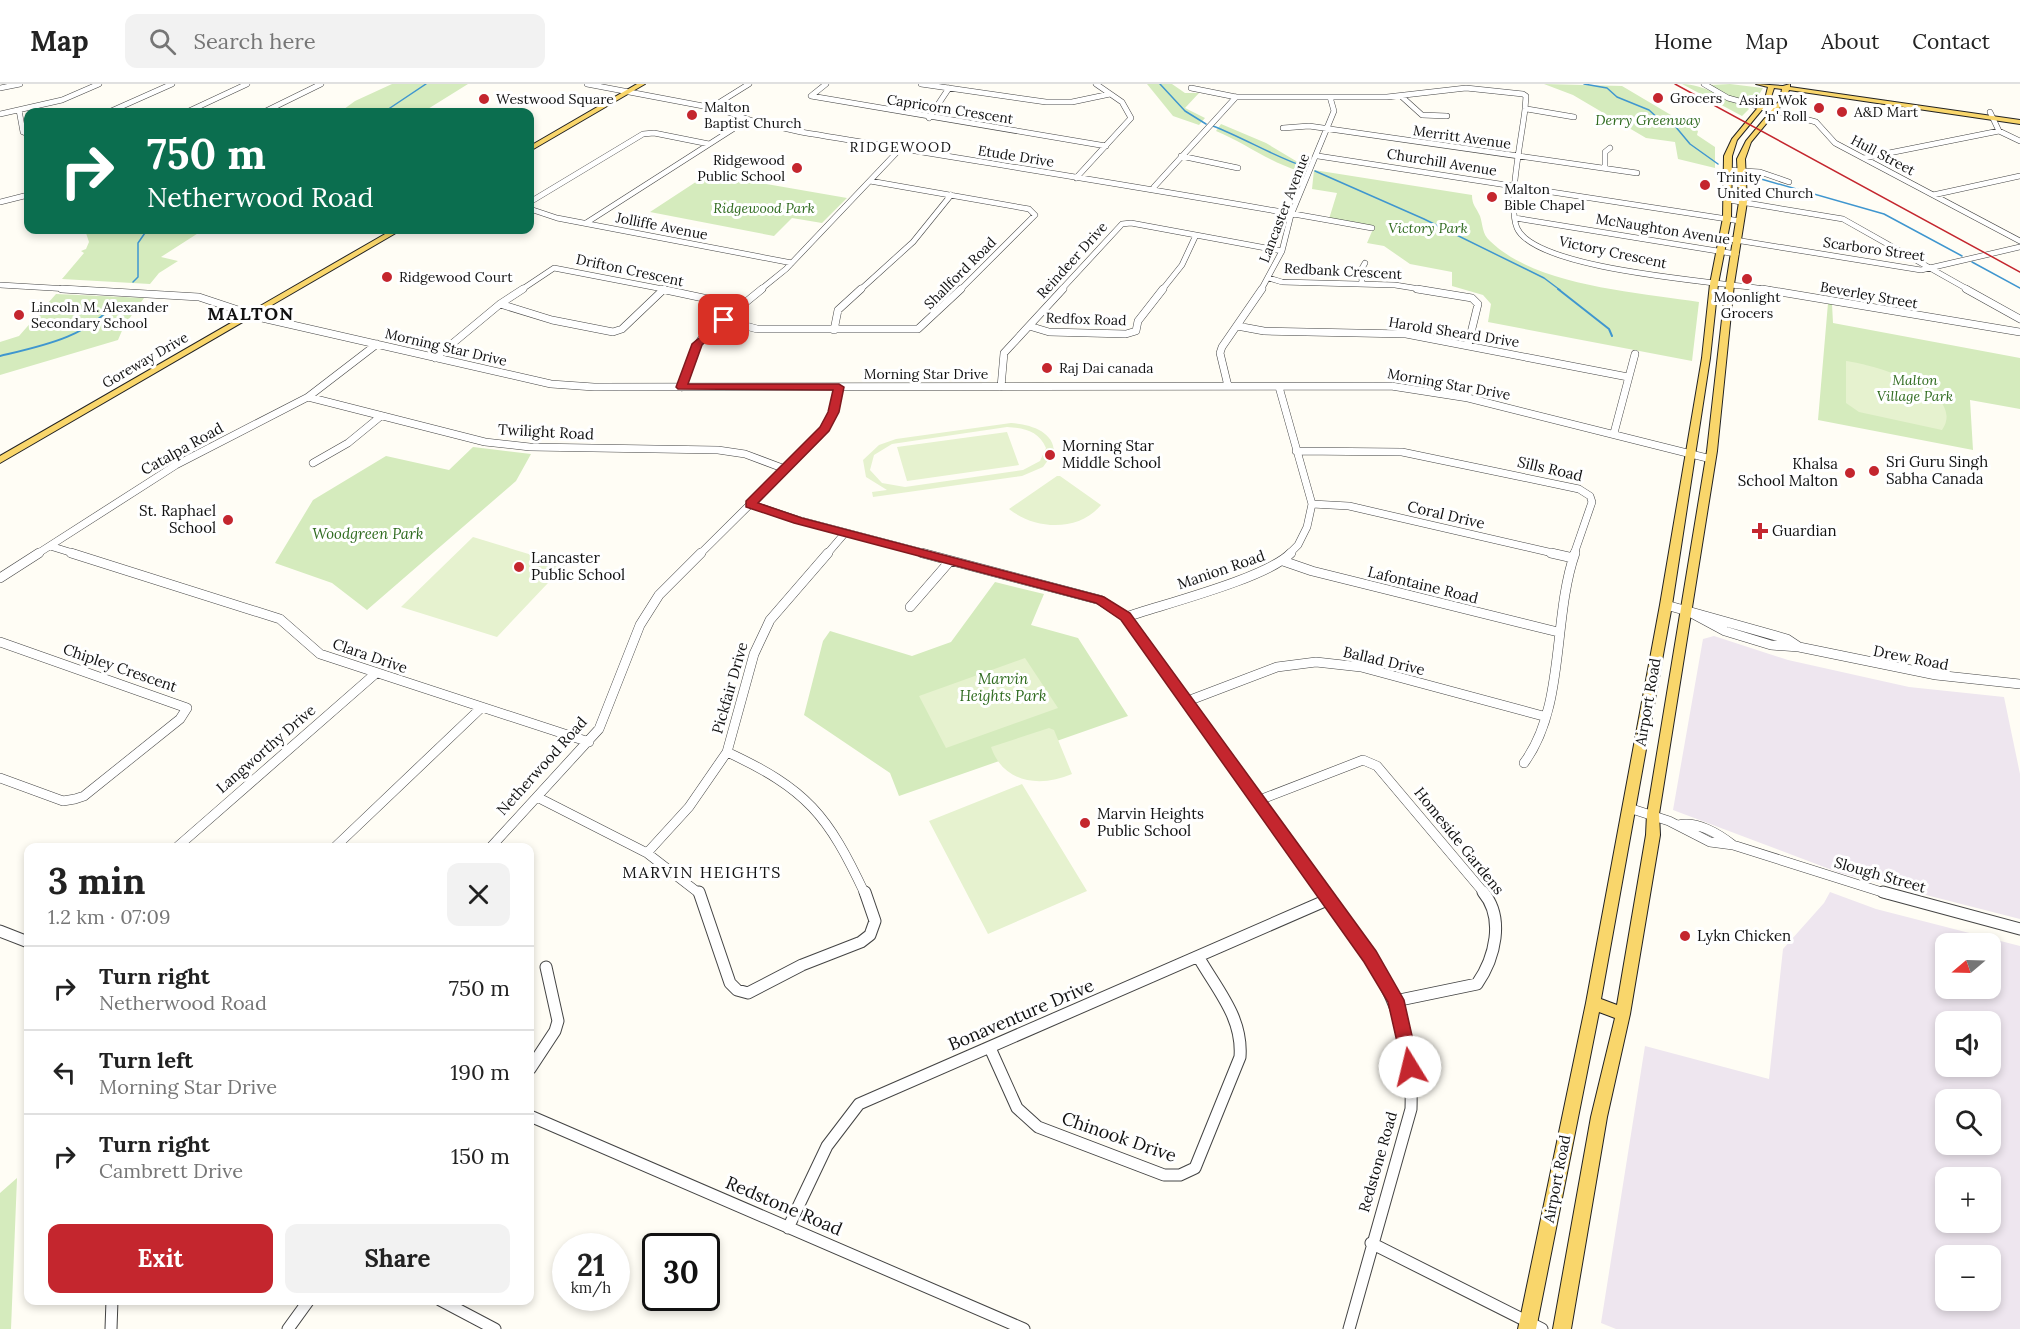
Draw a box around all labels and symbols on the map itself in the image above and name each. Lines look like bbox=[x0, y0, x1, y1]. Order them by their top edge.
place label: Grocers bbox=[1670, 89, 1722, 107]
place label: Westwood Square bbox=[496, 90, 614, 108]
street label: Capricorn Crescent bbox=[886, 90, 1015, 128]
marker: Grocers bbox=[1651, 91, 1665, 105]
place label: Asian Wok 'n' Roll bbox=[1738, 91, 1807, 125]
marker: Westwood Square bbox=[477, 92, 491, 106]
place label: Malton Baptist Church bbox=[704, 98, 802, 132]
marker: Asian Wok 'n' Roll bbox=[1812, 101, 1826, 115]
place label: A&D Mart bbox=[1853, 103, 1919, 121]
marker: A&D Mart bbox=[1835, 105, 1849, 119]
marker: Malton Baptist Church bbox=[685, 108, 699, 122]
park label: Derry Greenway bbox=[1595, 111, 1701, 129]
street label: Merritt Avenue bbox=[1412, 121, 1513, 153]
street label: Hull Street bbox=[1848, 131, 1919, 180]
district label: RIDGEWOOD bbox=[849, 138, 953, 156]
street label: Etude Drive bbox=[977, 141, 1056, 171]
street label: Churchill Avenue bbox=[1386, 144, 1499, 180]
street label: Lancaster Avenue bbox=[1255, 150, 1313, 265]
place label: Ridgewood Public School bbox=[697, 151, 785, 185]
marker: Ridgewood Public School bbox=[790, 161, 804, 175]
place label: Trinity United Church bbox=[1717, 168, 1814, 202]
marker: Trinity United Church bbox=[1698, 178, 1712, 192]
place label: Malton Bible Chapel bbox=[1504, 180, 1585, 214]
marker: Malton Bible Chapel bbox=[1485, 190, 1499, 204]
park label: Ridgewood Park bbox=[713, 199, 815, 217]
street label: Jolliffe Avenue bbox=[614, 208, 710, 244]
street label: McNaughton Avenue bbox=[1595, 209, 1732, 249]
street label: Reindeer Drive bbox=[1033, 218, 1111, 302]
park label: Victory Park bbox=[1388, 219, 1468, 237]
street label: Victory Crescent bbox=[1556, 232, 1669, 272]
street label: Shallford Road bbox=[920, 233, 1000, 313]
street label: Scarboro Street bbox=[1822, 233, 1927, 265]
street label: Drifton Crescent bbox=[574, 250, 686, 290]
street label: Redbank Crescent bbox=[1283, 259, 1403, 283]
place label: Ridgewood Court bbox=[399, 268, 513, 286]
marker: Ridgewood Court bbox=[380, 270, 394, 284]
marker: Moonlight Grocers bbox=[1740, 272, 1754, 286]
street label: Beverley Street bbox=[1819, 278, 1920, 313]
place label: Moonlight Grocers bbox=[1713, 288, 1781, 322]
pin bbox=[698, 294, 749, 345]
place label: Lincoln M. Alexander Secondary School bbox=[31, 298, 168, 332]
district label: MALTON bbox=[207, 302, 295, 325]
marker: Lincoln M. Alexander Secondary School bbox=[12, 308, 26, 322]
street label: Redfox Road bbox=[1045, 309, 1127, 329]
street label: Harold Sheard Drive bbox=[1387, 313, 1521, 351]
street label: Morning Star Drive bbox=[383, 324, 509, 370]
street label: Goreway Drive bbox=[99, 328, 192, 392]
place label: Raj Dai canada bbox=[1059, 359, 1154, 377]
marker: Raj Dai canada bbox=[1040, 361, 1054, 375]
street label: Morning Star Drive bbox=[1386, 364, 1512, 404]
street label: Morning Star Drive bbox=[864, 365, 989, 383]
park label: Malton Village Park bbox=[1877, 371, 1953, 405]
street label: Catalpa Road bbox=[137, 418, 226, 479]
street label: Twilight Road bbox=[498, 419, 595, 444]
place label: Morning Star Middle School bbox=[1062, 436, 1161, 472]
marker: Morning Star Middle School bbox=[1043, 448, 1057, 462]
street label: Sills Road bbox=[1516, 452, 1585, 485]
place label: Sri Guru Singh Sabha Canada bbox=[1886, 452, 1988, 488]
place label: Khalsa School Malton bbox=[1738, 454, 1838, 490]
marker: Sri Guru Singh Sabha Canada bbox=[1867, 464, 1881, 478]
marker: Khalsa School Malton bbox=[1843, 466, 1857, 480]
street label: Coral Drive bbox=[1406, 496, 1487, 533]
place label: St. Raphael School bbox=[139, 501, 216, 537]
marker: St. Raphael School bbox=[221, 513, 235, 527]
place label: Guardian bbox=[1772, 521, 1837, 540]
park label: Woodgreen Park bbox=[312, 524, 424, 543]
marker: Guardian bbox=[1753, 524, 1767, 538]
street label: Manion Road bbox=[1175, 546, 1267, 593]
place label: Lancaster Public School bbox=[531, 548, 625, 584]
marker: Lancaster Public School bbox=[512, 560, 526, 574]
street label: Lafontaine Road bbox=[1366, 562, 1480, 607]
street label: Clara Drive bbox=[330, 634, 410, 677]
street label: Chipley Crescent bbox=[61, 639, 180, 696]
street label: Pickfair Drive bbox=[707, 640, 752, 736]
street label: Drew Road bbox=[1872, 641, 1950, 674]
street label: Ballad Drive bbox=[1341, 642, 1427, 679]
street label: Airport Road bbox=[1630, 656, 1665, 748]
park label: Marvin Heights Park bbox=[960, 669, 1047, 705]
street label: Langworthy Drive bbox=[212, 700, 319, 797]
street label: Netherwood Road bbox=[492, 713, 591, 819]
street label: Homeside Gardens bbox=[1410, 783, 1509, 898]
place label: Marvin Heights Public School bbox=[1097, 804, 1204, 840]
marker: Marvin Heights Public School bbox=[1078, 816, 1092, 830]
street label: Slough Street bbox=[1832, 852, 1928, 897]
district label: MARVIN HEIGHTS bbox=[622, 862, 782, 882]
place label: Lykn Chicken bbox=[1697, 926, 1791, 945]
marker: Lykn Chicken bbox=[1678, 929, 1692, 943]
north arrow bbox=[1935, 933, 2001, 999]
street label: Bonaventure Drive bbox=[944, 973, 1097, 1056]
position arrow bbox=[1378, 1035, 1442, 1099]
street label: Chinook Drive bbox=[1059, 1106, 1180, 1167]
street label: Redstone Road bbox=[1354, 1109, 1401, 1214]
street label: Airport Road bbox=[1539, 1133, 1574, 1225]
street label: Redstone Road bbox=[722, 1171, 846, 1241]
speed limit sign: 30 bbox=[642, 1233, 720, 1311]

